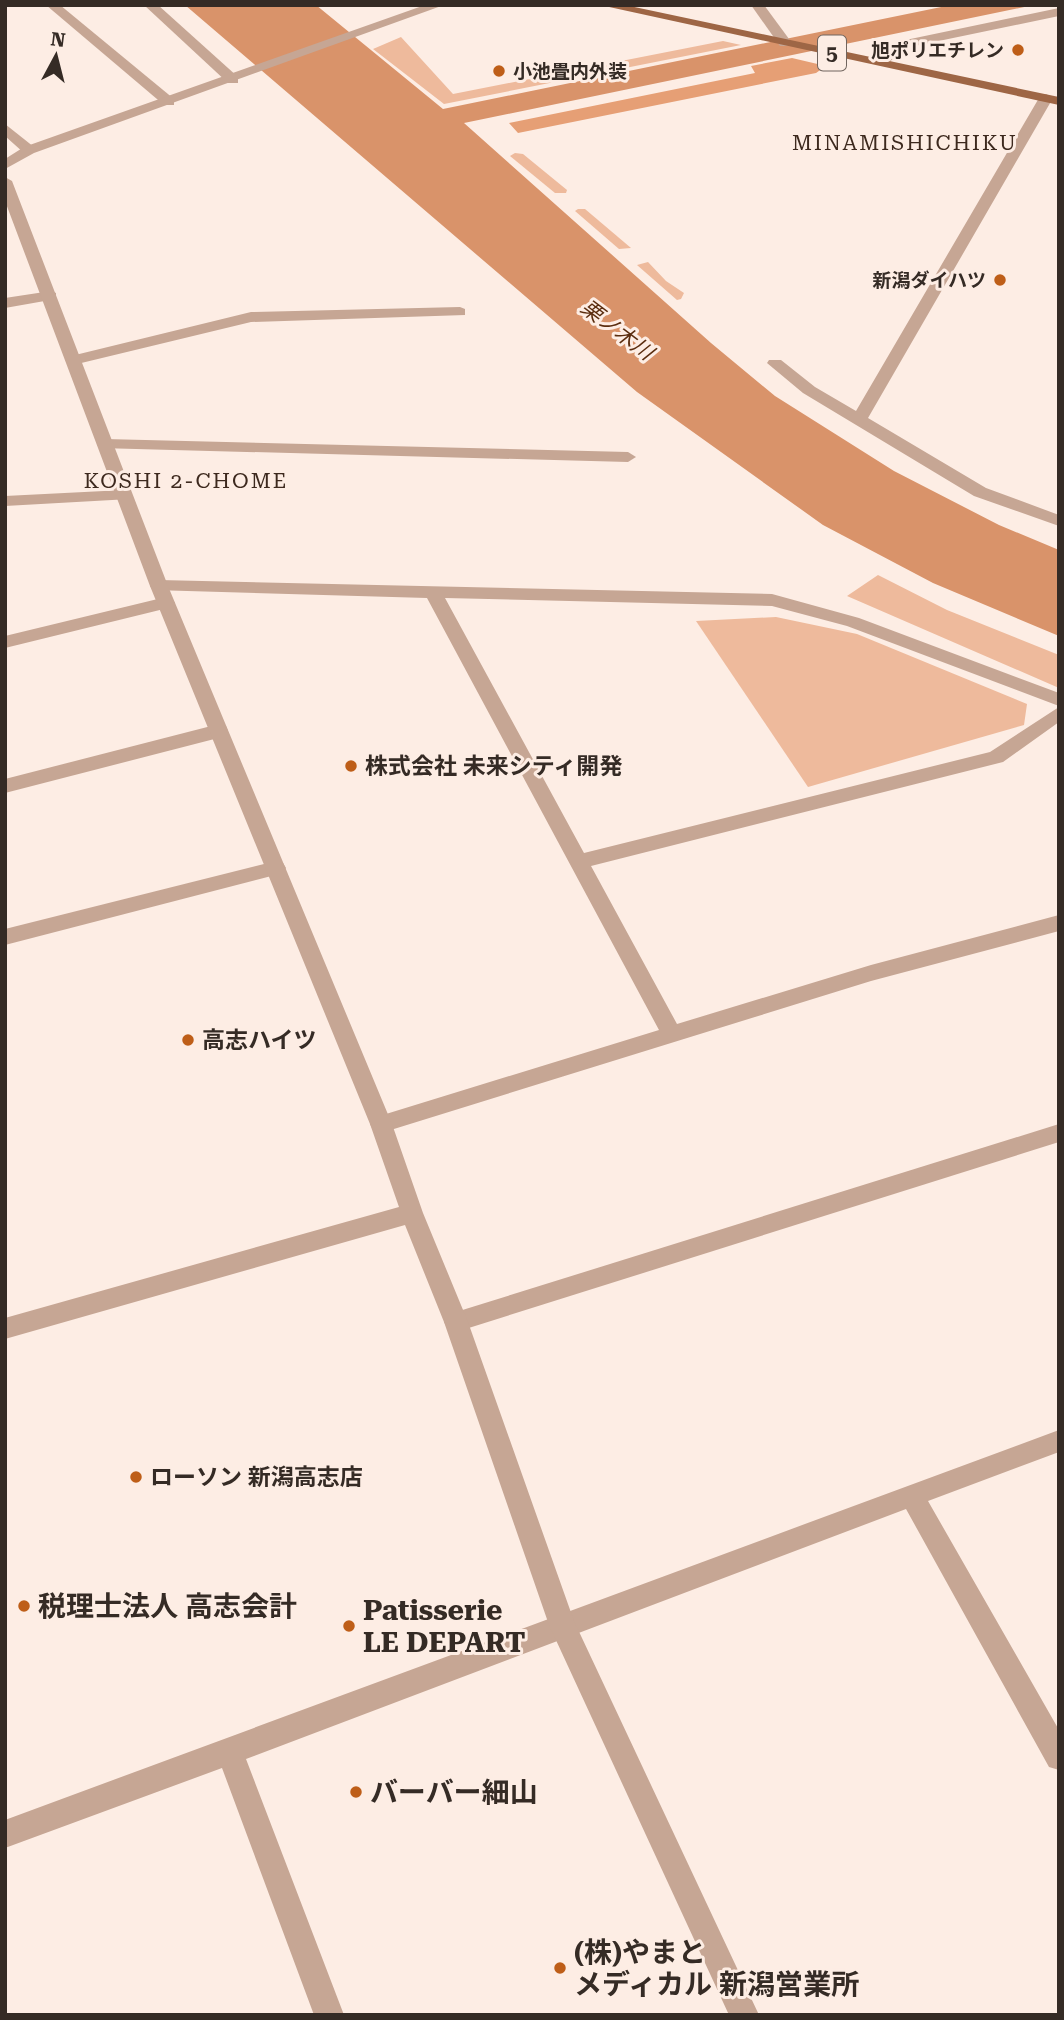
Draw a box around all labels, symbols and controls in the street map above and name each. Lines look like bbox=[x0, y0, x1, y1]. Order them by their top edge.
north arrow bbox=[21, 21, 91, 91]
text: N bbox=[49, 27, 67, 52]
road number: 5 bbox=[818, 36, 846, 70]
place label: 旭ポリエチレン bbox=[871, 39, 1004, 62]
marker: 旭ポリエチレン bbox=[1010, 42, 1026, 58]
place label: 小池畳内外装 bbox=[513, 60, 627, 83]
marker: 小池畳内外装 bbox=[491, 63, 507, 79]
district label: MINAMISHICHIKU bbox=[792, 131, 1018, 155]
place label: 新潟ダイハツ bbox=[872, 269, 986, 292]
marker: 新潟ダイハツ bbox=[992, 272, 1008, 288]
water label: 栗ノ木川 bbox=[576, 295, 659, 366]
district label: KOSHI 2-CHOME bbox=[84, 469, 288, 493]
place label: 株式会社 未来シティ開発 bbox=[365, 753, 622, 780]
marker: 株式会社 未来シティ開発 bbox=[343, 758, 359, 774]
place label: 高志ハイツ bbox=[202, 1027, 317, 1054]
marker: 高志ハイツ bbox=[180, 1032, 196, 1048]
place label: ローソン 新潟高志店 bbox=[150, 1464, 363, 1491]
marker: ローソン 新潟高志店 bbox=[128, 1469, 144, 1485]
place label: 税理士法人 高志会計 bbox=[38, 1590, 297, 1623]
place label: Patisserie LE DEPART bbox=[363, 1594, 525, 1659]
marker: 税理士法人 高志会計 bbox=[16, 1598, 32, 1614]
marker: Patisserie LE DEPART bbox=[341, 1618, 357, 1634]
place label: バーバー細山 bbox=[370, 1776, 538, 1809]
marker: バーバー細山 bbox=[348, 1784, 364, 1800]
place label: (株)やまと メディカル 新潟営業所 bbox=[574, 1936, 859, 2001]
marker: (株)やまと メディカル 新潟営業所 bbox=[552, 1960, 568, 1976]

